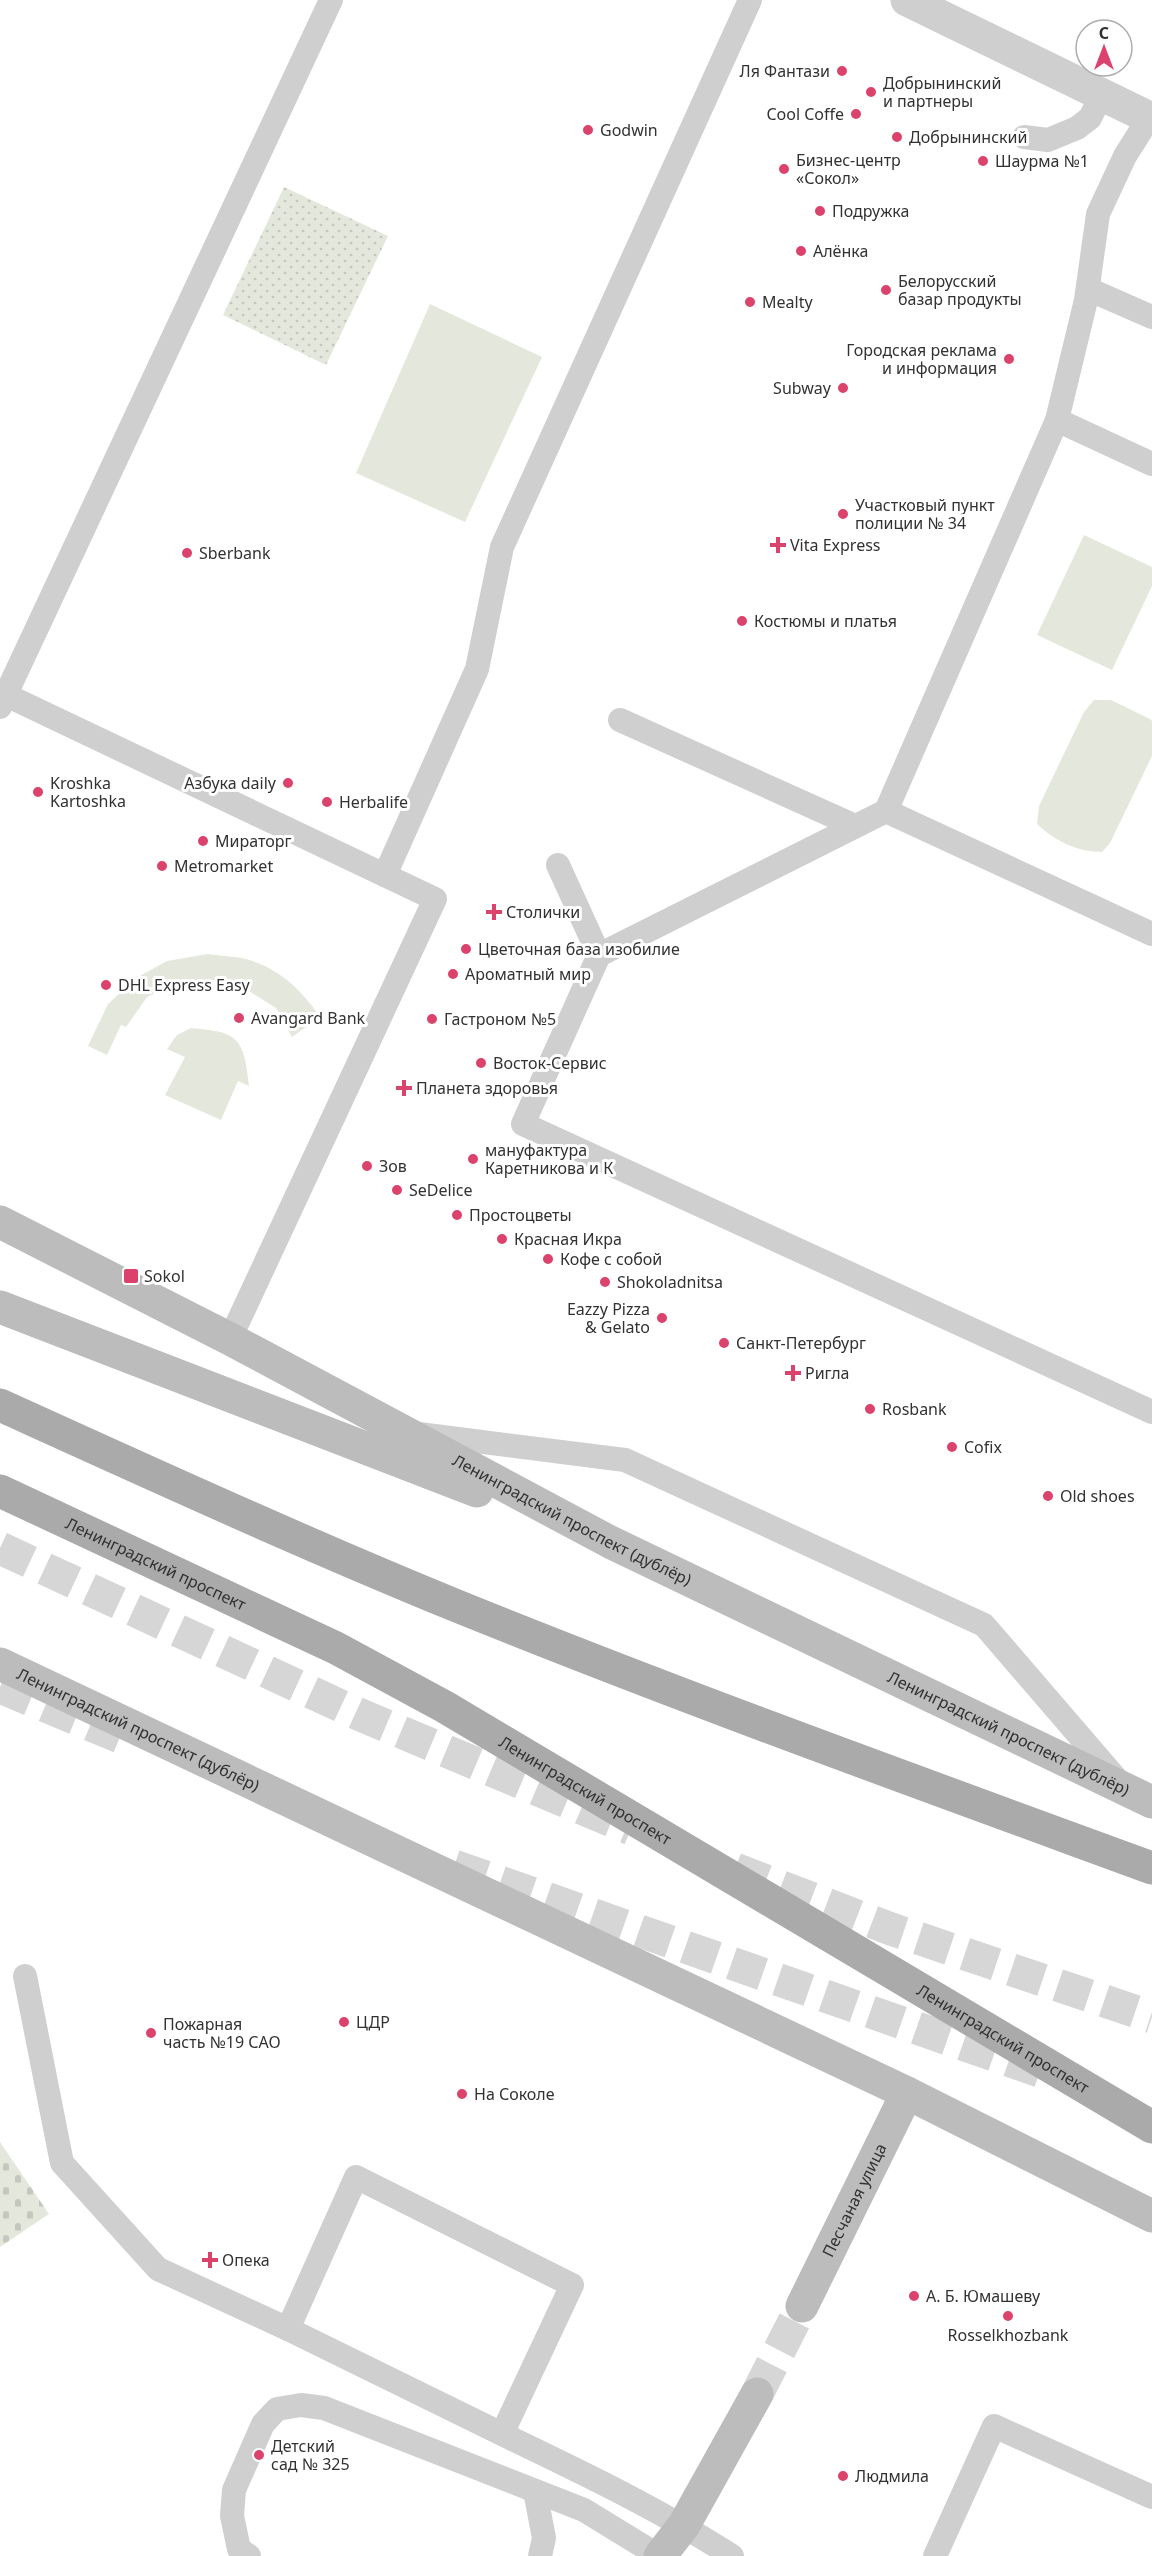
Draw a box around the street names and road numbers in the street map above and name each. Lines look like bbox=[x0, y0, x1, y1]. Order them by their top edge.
street label: Ленинградский проспект (дублёр) bbox=[449, 1449, 695, 1591]
street label: Ленинградский проспект bbox=[62, 1512, 250, 1616]
street label: Ленинградский проспект (дублёр) bbox=[13, 1663, 263, 1796]
street label: Ленинградский проспект (дублёр) bbox=[884, 1666, 1133, 1801]
street label: Ленинградский проспект bbox=[495, 1731, 676, 1850]
street label: Ленинградский проспект bbox=[913, 1979, 1094, 2099]
street label: Песчаная улица bbox=[817, 2140, 892, 2261]

